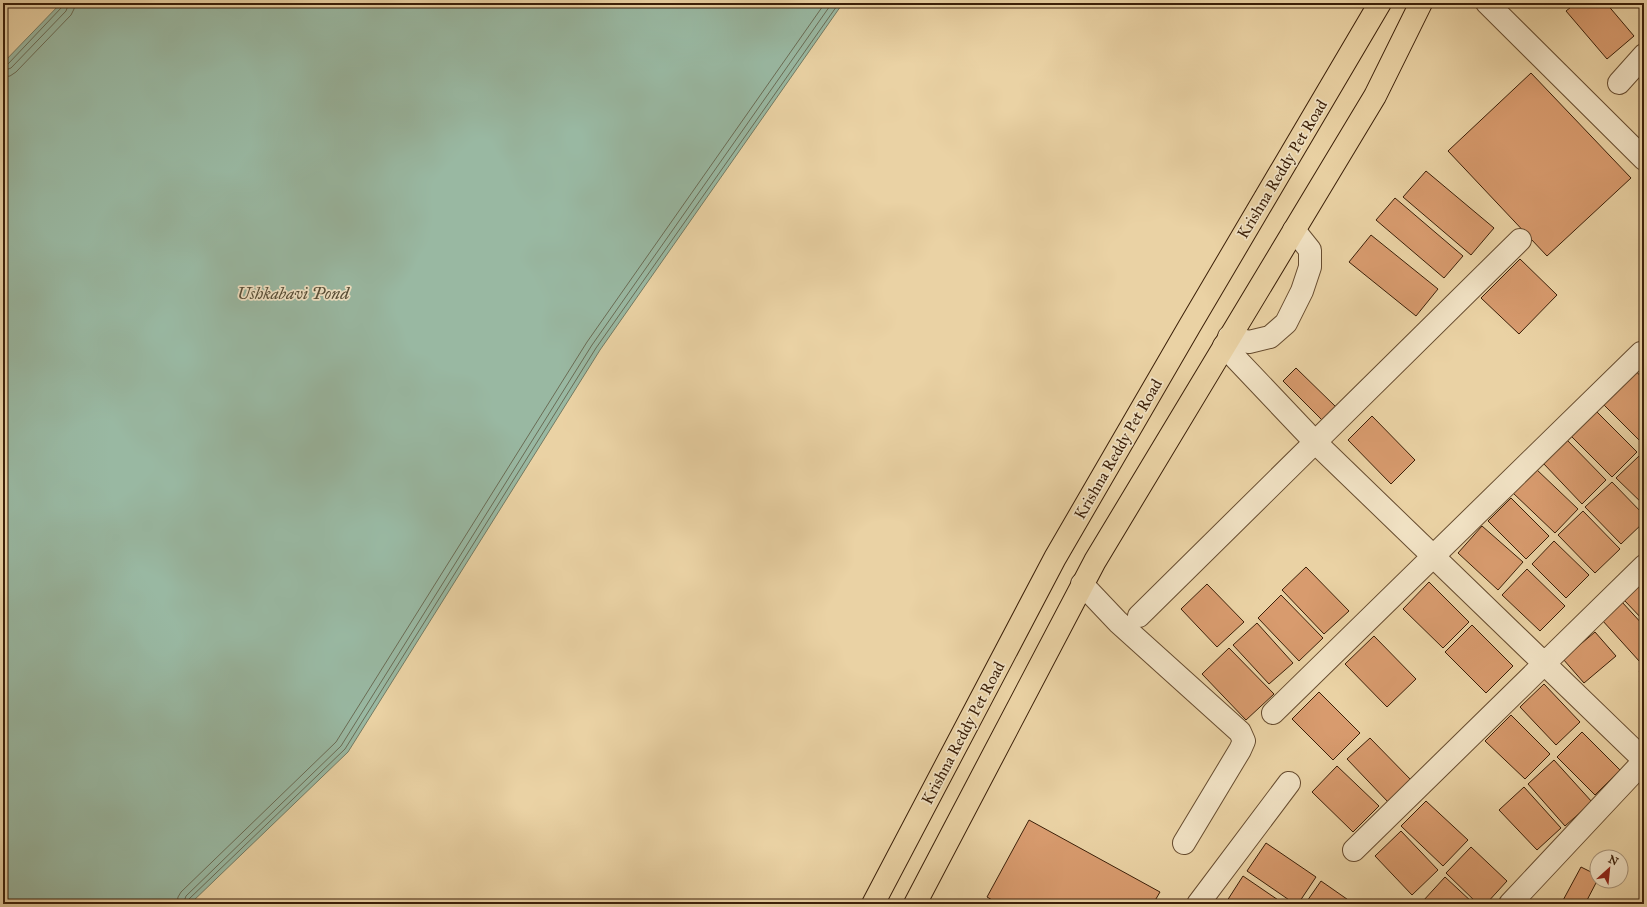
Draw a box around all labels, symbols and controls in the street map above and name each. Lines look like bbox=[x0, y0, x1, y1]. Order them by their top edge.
street label: Krishna Reddy Pet Road bbox=[1233, 96, 1331, 242]
water label: Ushkabavi Pond bbox=[237, 283, 350, 304]
street label: Krishna Reddy Pet Road bbox=[1070, 376, 1166, 522]
street label: Krishna Reddy Pet Road bbox=[917, 658, 1009, 808]
north arrow bbox=[1589, 849, 1629, 889]
text: N bbox=[1606, 853, 1621, 869]

